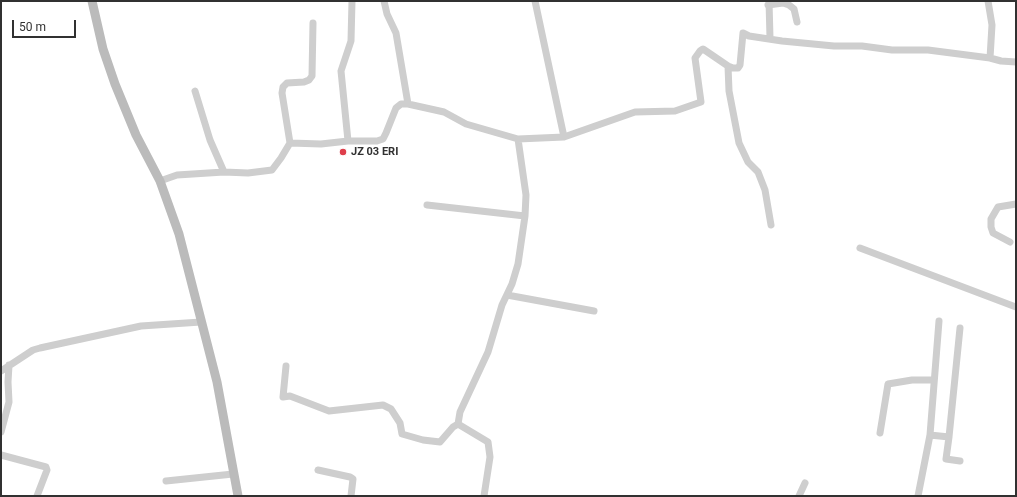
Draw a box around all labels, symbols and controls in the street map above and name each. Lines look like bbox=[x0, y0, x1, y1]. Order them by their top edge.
scale bar bbox=[14, 12, 78, 38]
text: 50 m bbox=[19, 20, 46, 34]
place label: JZ 03 ERI bbox=[351, 145, 398, 159]
marker: JZ 03 ERI bbox=[338, 147, 348, 157]

